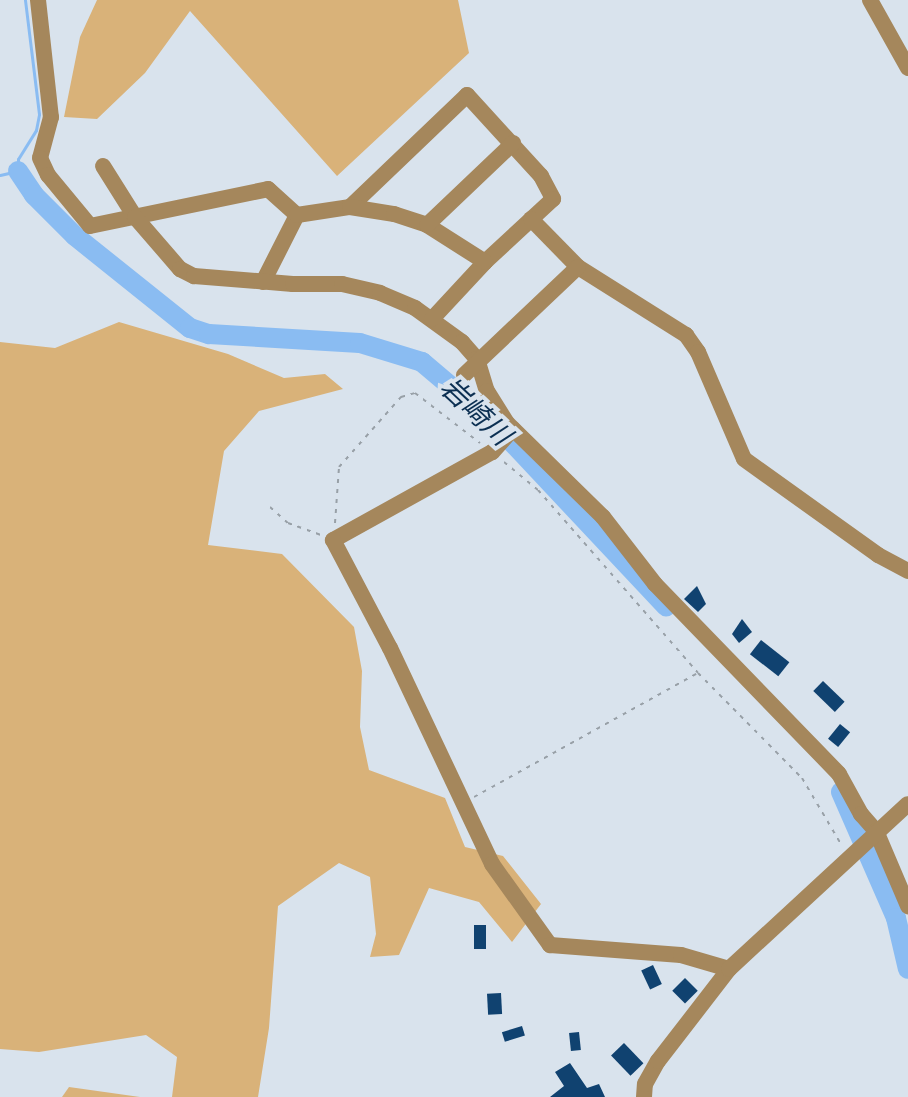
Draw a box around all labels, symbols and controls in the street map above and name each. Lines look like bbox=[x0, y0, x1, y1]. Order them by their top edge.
water label: 岩崎川 bbox=[434, 370, 518, 452]

